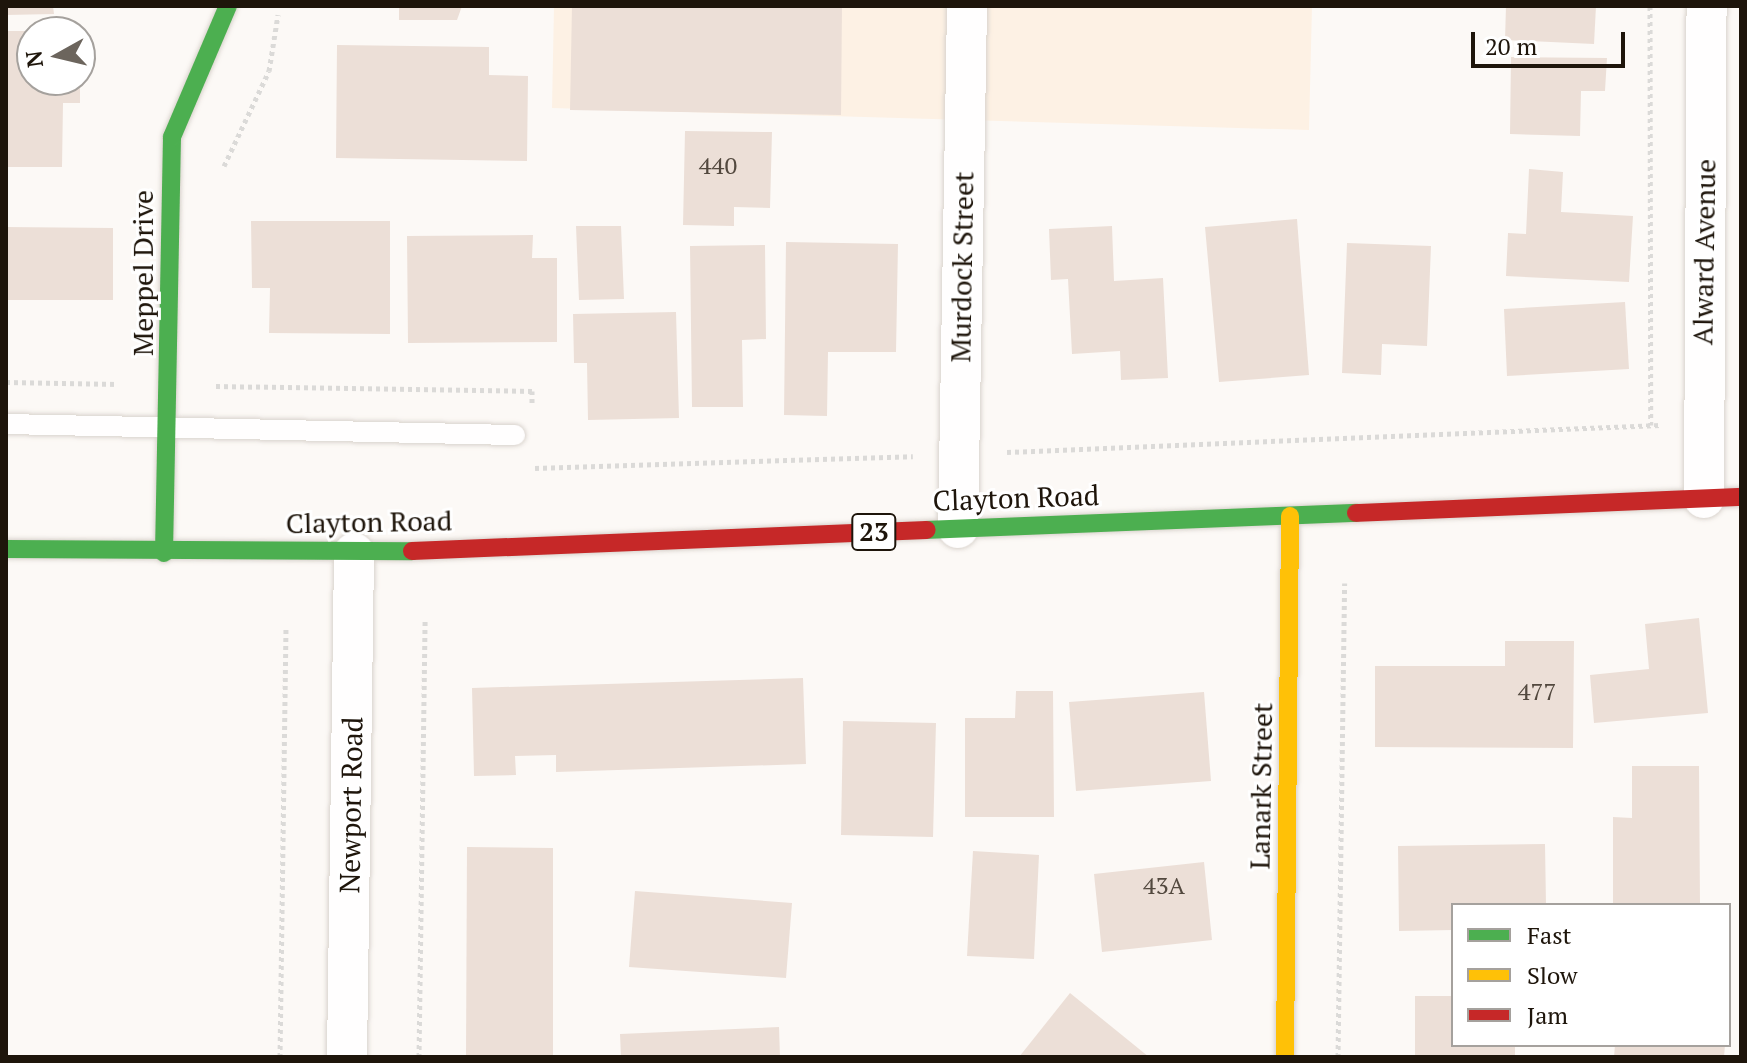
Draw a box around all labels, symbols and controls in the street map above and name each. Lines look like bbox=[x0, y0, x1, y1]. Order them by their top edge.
north arrow bbox=[16, 16, 96, 96]
scale bar bbox=[1475, 16, 1629, 66]
text: 20 m bbox=[1485, 30, 1537, 62]
text: N bbox=[18, 49, 49, 69]
house number: 440 bbox=[699, 152, 737, 180]
street label: Alward Avenue bbox=[1686, 158, 1722, 346]
street label: Murdock Street bbox=[944, 171, 980, 363]
street label: Meppel Drive bbox=[126, 190, 160, 356]
street label: Clayton Road bbox=[932, 478, 1100, 518]
street label: Clayton Road bbox=[285, 504, 453, 540]
road number: 23 bbox=[850, 510, 898, 554]
house number: 477 bbox=[1518, 678, 1556, 706]
street label: Lanark Street bbox=[1243, 702, 1279, 870]
street label: Newport Road bbox=[333, 716, 369, 894]
house number: 43A bbox=[1143, 872, 1185, 900]
legend bbox=[1451, 903, 1731, 1047]
text: Fast bbox=[1527, 919, 1571, 951]
text: Slow bbox=[1527, 959, 1578, 991]
text: Jam bbox=[1527, 999, 1568, 1031]

